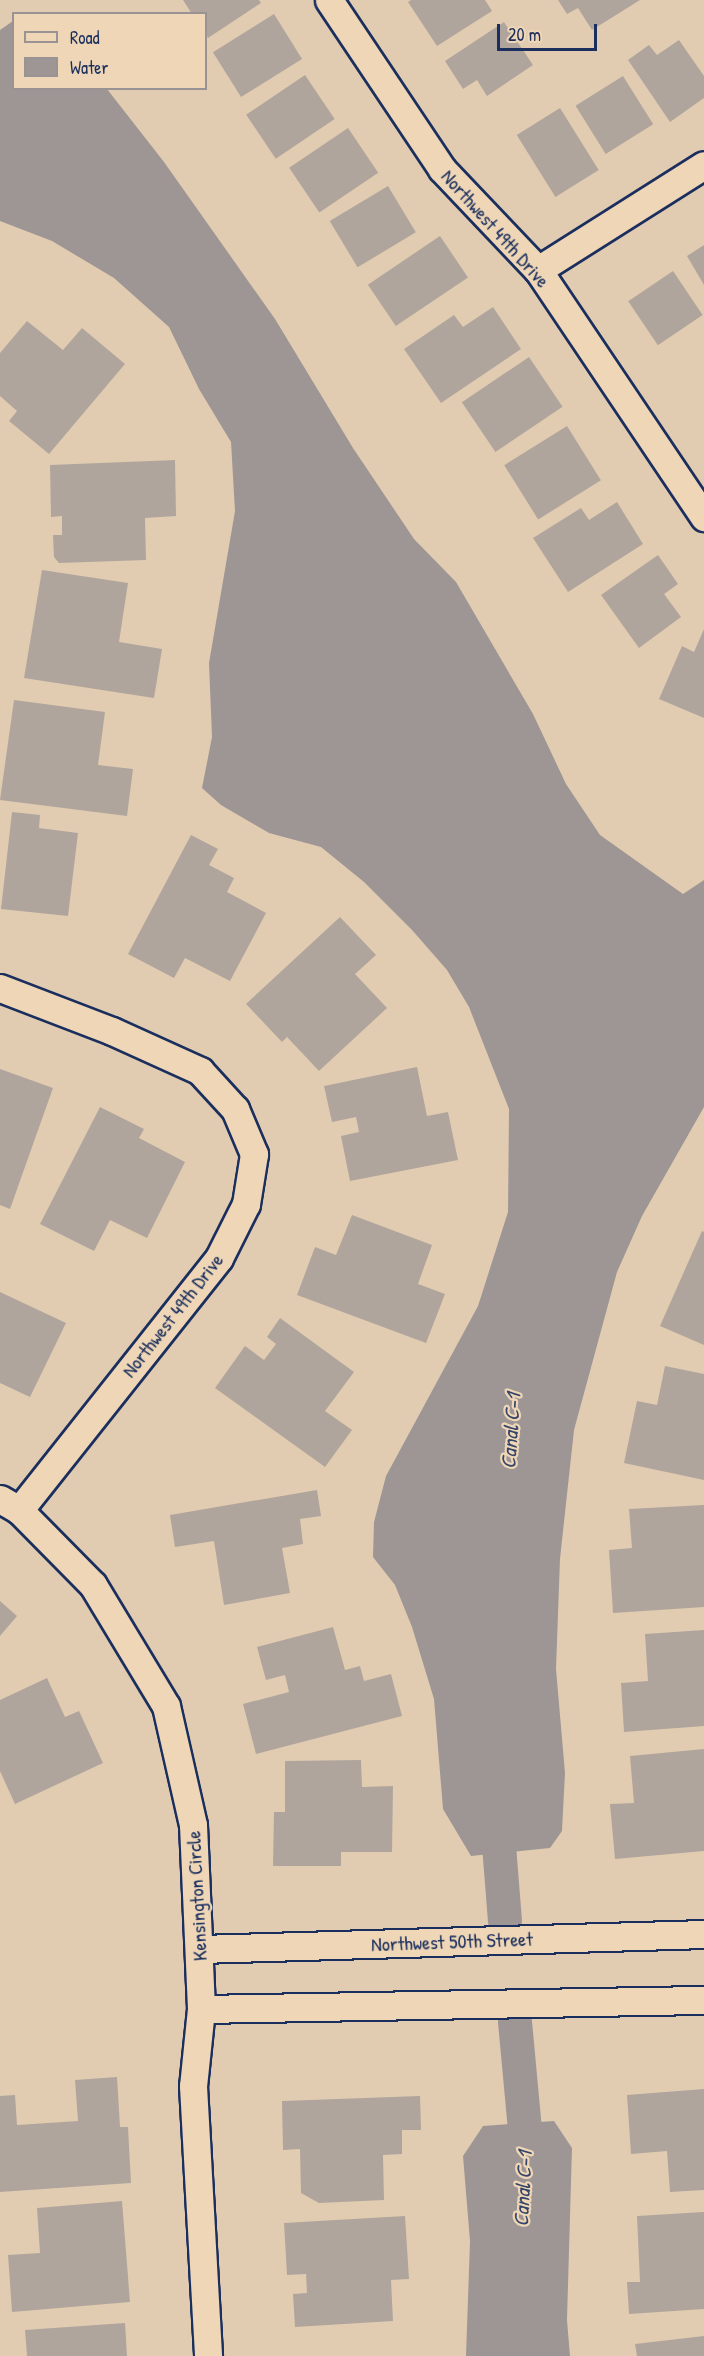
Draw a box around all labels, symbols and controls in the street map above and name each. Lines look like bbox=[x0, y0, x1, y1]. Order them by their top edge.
legend bbox=[12, 12, 207, 90]
scale bar bbox=[500, 12, 600, 50]
text: 20 m bbox=[508, 22, 541, 47]
text: Road bbox=[70, 25, 100, 50]
text: Water bbox=[70, 55, 108, 80]
street label: Northwest 49th Drive bbox=[437, 164, 555, 292]
street label: Northwest 49th Drive bbox=[116, 1248, 228, 1382]
water label: Canal C-1 bbox=[496, 1392, 526, 1470]
street label: Kensington Circle bbox=[181, 1830, 211, 1962]
street label: Northwest 50th Street bbox=[371, 1926, 533, 1956]
water label: Canal C-1 bbox=[508, 2151, 538, 2227]

